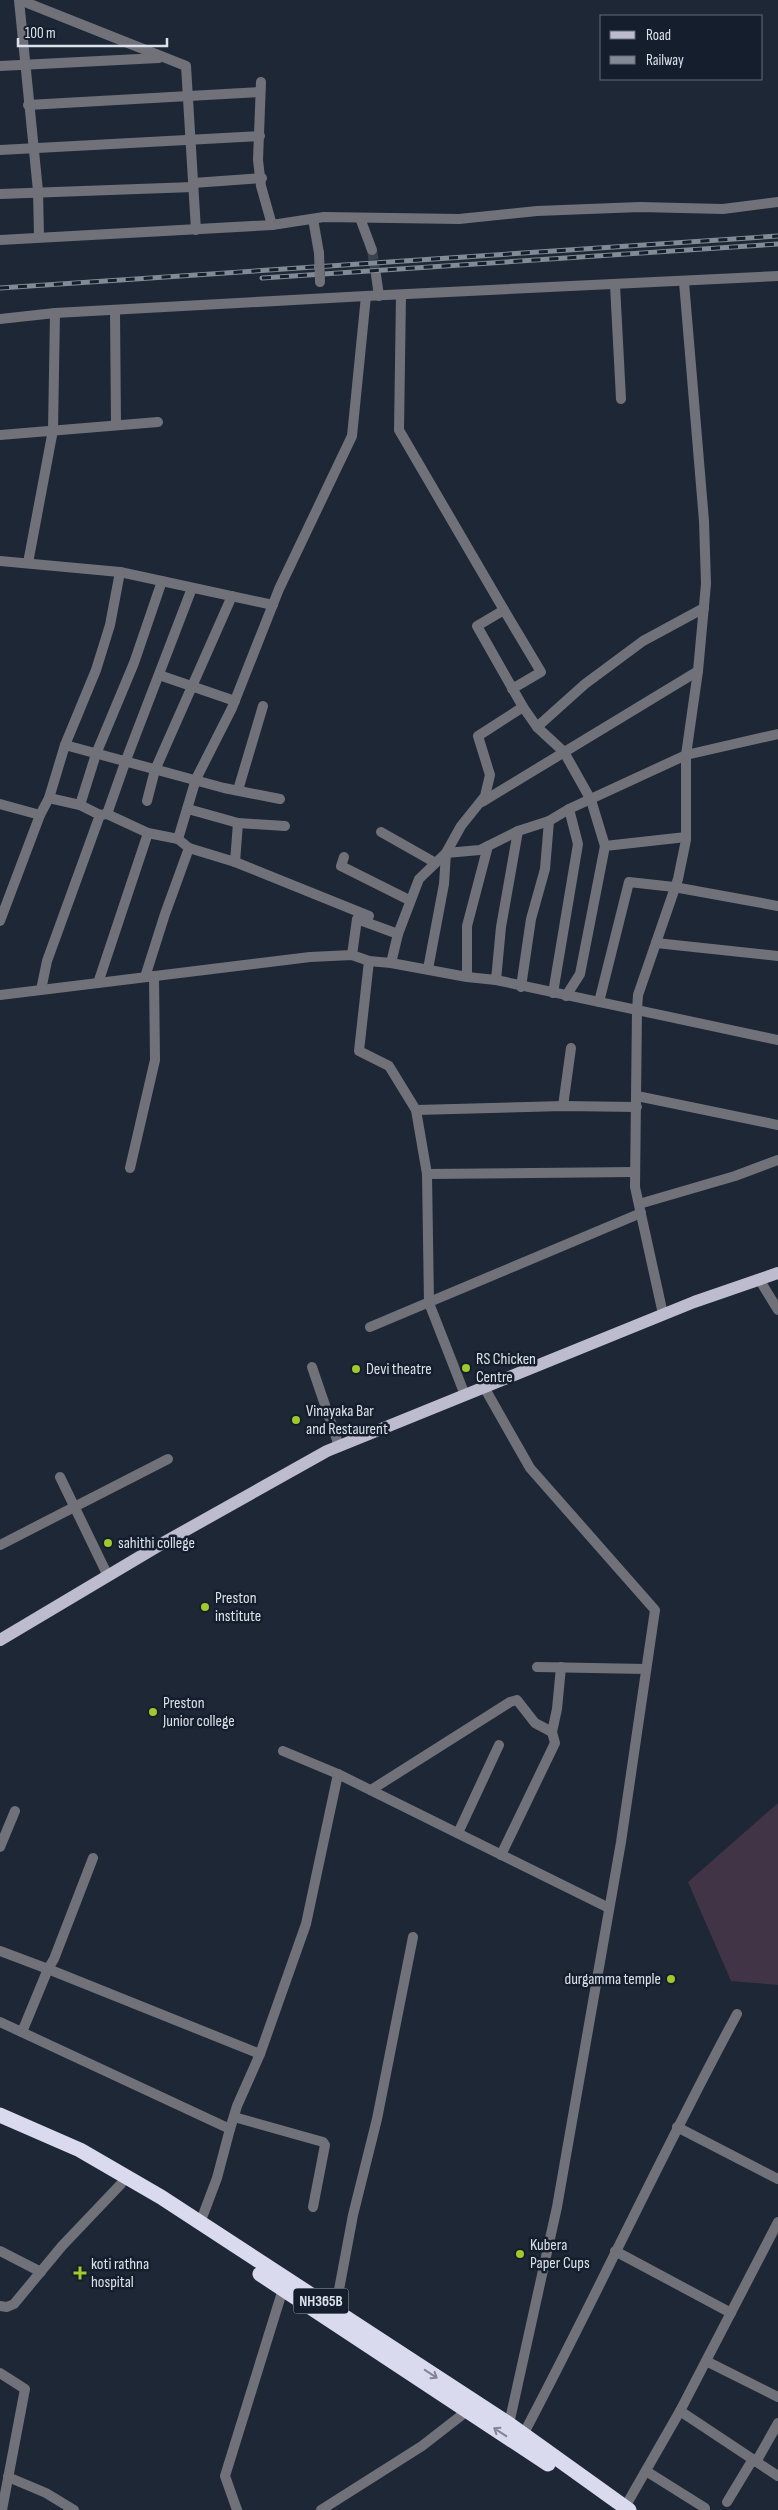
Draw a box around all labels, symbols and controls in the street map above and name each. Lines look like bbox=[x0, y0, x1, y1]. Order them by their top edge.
scale bar bbox=[18, 15, 166, 47]
legend bbox=[600, 15, 763, 80]
text: 100 m bbox=[25, 24, 56, 43]
text: Road bbox=[646, 26, 671, 45]
text: Railway bbox=[646, 51, 684, 70]
place label: RS Chicken Centre bbox=[476, 1350, 536, 1387]
place label: Devi theatre bbox=[366, 1360, 432, 1379]
marker: RS Chicken Centre bbox=[460, 1362, 472, 1374]
marker: Devi theatre bbox=[350, 1363, 362, 1375]
place label: Vinayaka Bar and Restaurent bbox=[306, 1402, 388, 1439]
marker: Vinayaka Bar and Restaurent bbox=[290, 1414, 302, 1426]
place label: sahithi college bbox=[118, 1534, 195, 1553]
marker: sahithi college bbox=[102, 1537, 114, 1549]
place label: Preston institute bbox=[215, 1589, 261, 1626]
marker: Preston institute bbox=[199, 1601, 211, 1613]
place label: Preston Junior college bbox=[162, 1694, 235, 1731]
marker: Preston Junior college bbox=[147, 1706, 159, 1718]
place label: durgamma temple bbox=[565, 1970, 661, 1989]
marker: durgamma temple bbox=[665, 1973, 677, 1985]
place label: Kubera Paper Cups bbox=[530, 2236, 590, 2273]
marker: Kubera Paper Cups bbox=[514, 2248, 526, 2260]
place label: koti rathna hospital bbox=[91, 2255, 149, 2292]
marker: koti rathna hospital bbox=[73, 2266, 87, 2280]
road number: NH365B bbox=[294, 2288, 348, 2314]
one-way arrow bbox=[424, 2368, 438, 2379]
one-way arrow bbox=[493, 2427, 507, 2438]

